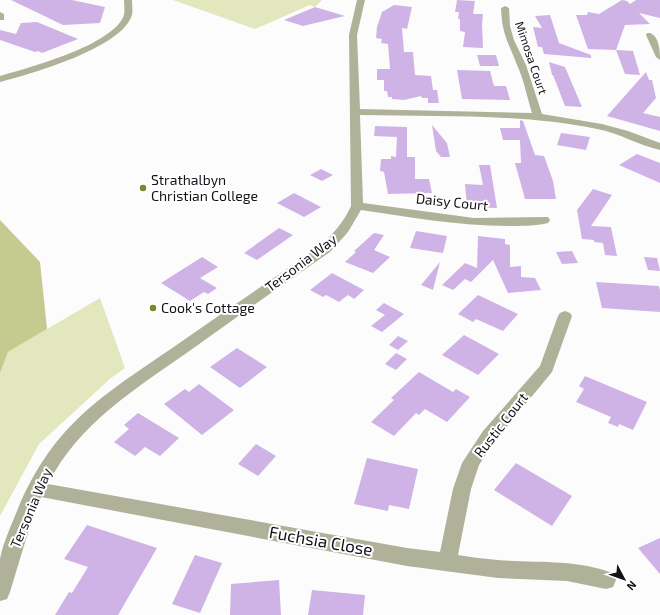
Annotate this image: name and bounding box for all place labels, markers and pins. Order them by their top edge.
place label: Strathalbyn Christian College [151,171,258,204]
marker: Strathalbyn Christian College [138,183,148,193]
place label: Cook's Cottage [161,299,255,316]
marker: Cook's Cottage [148,303,158,313]

